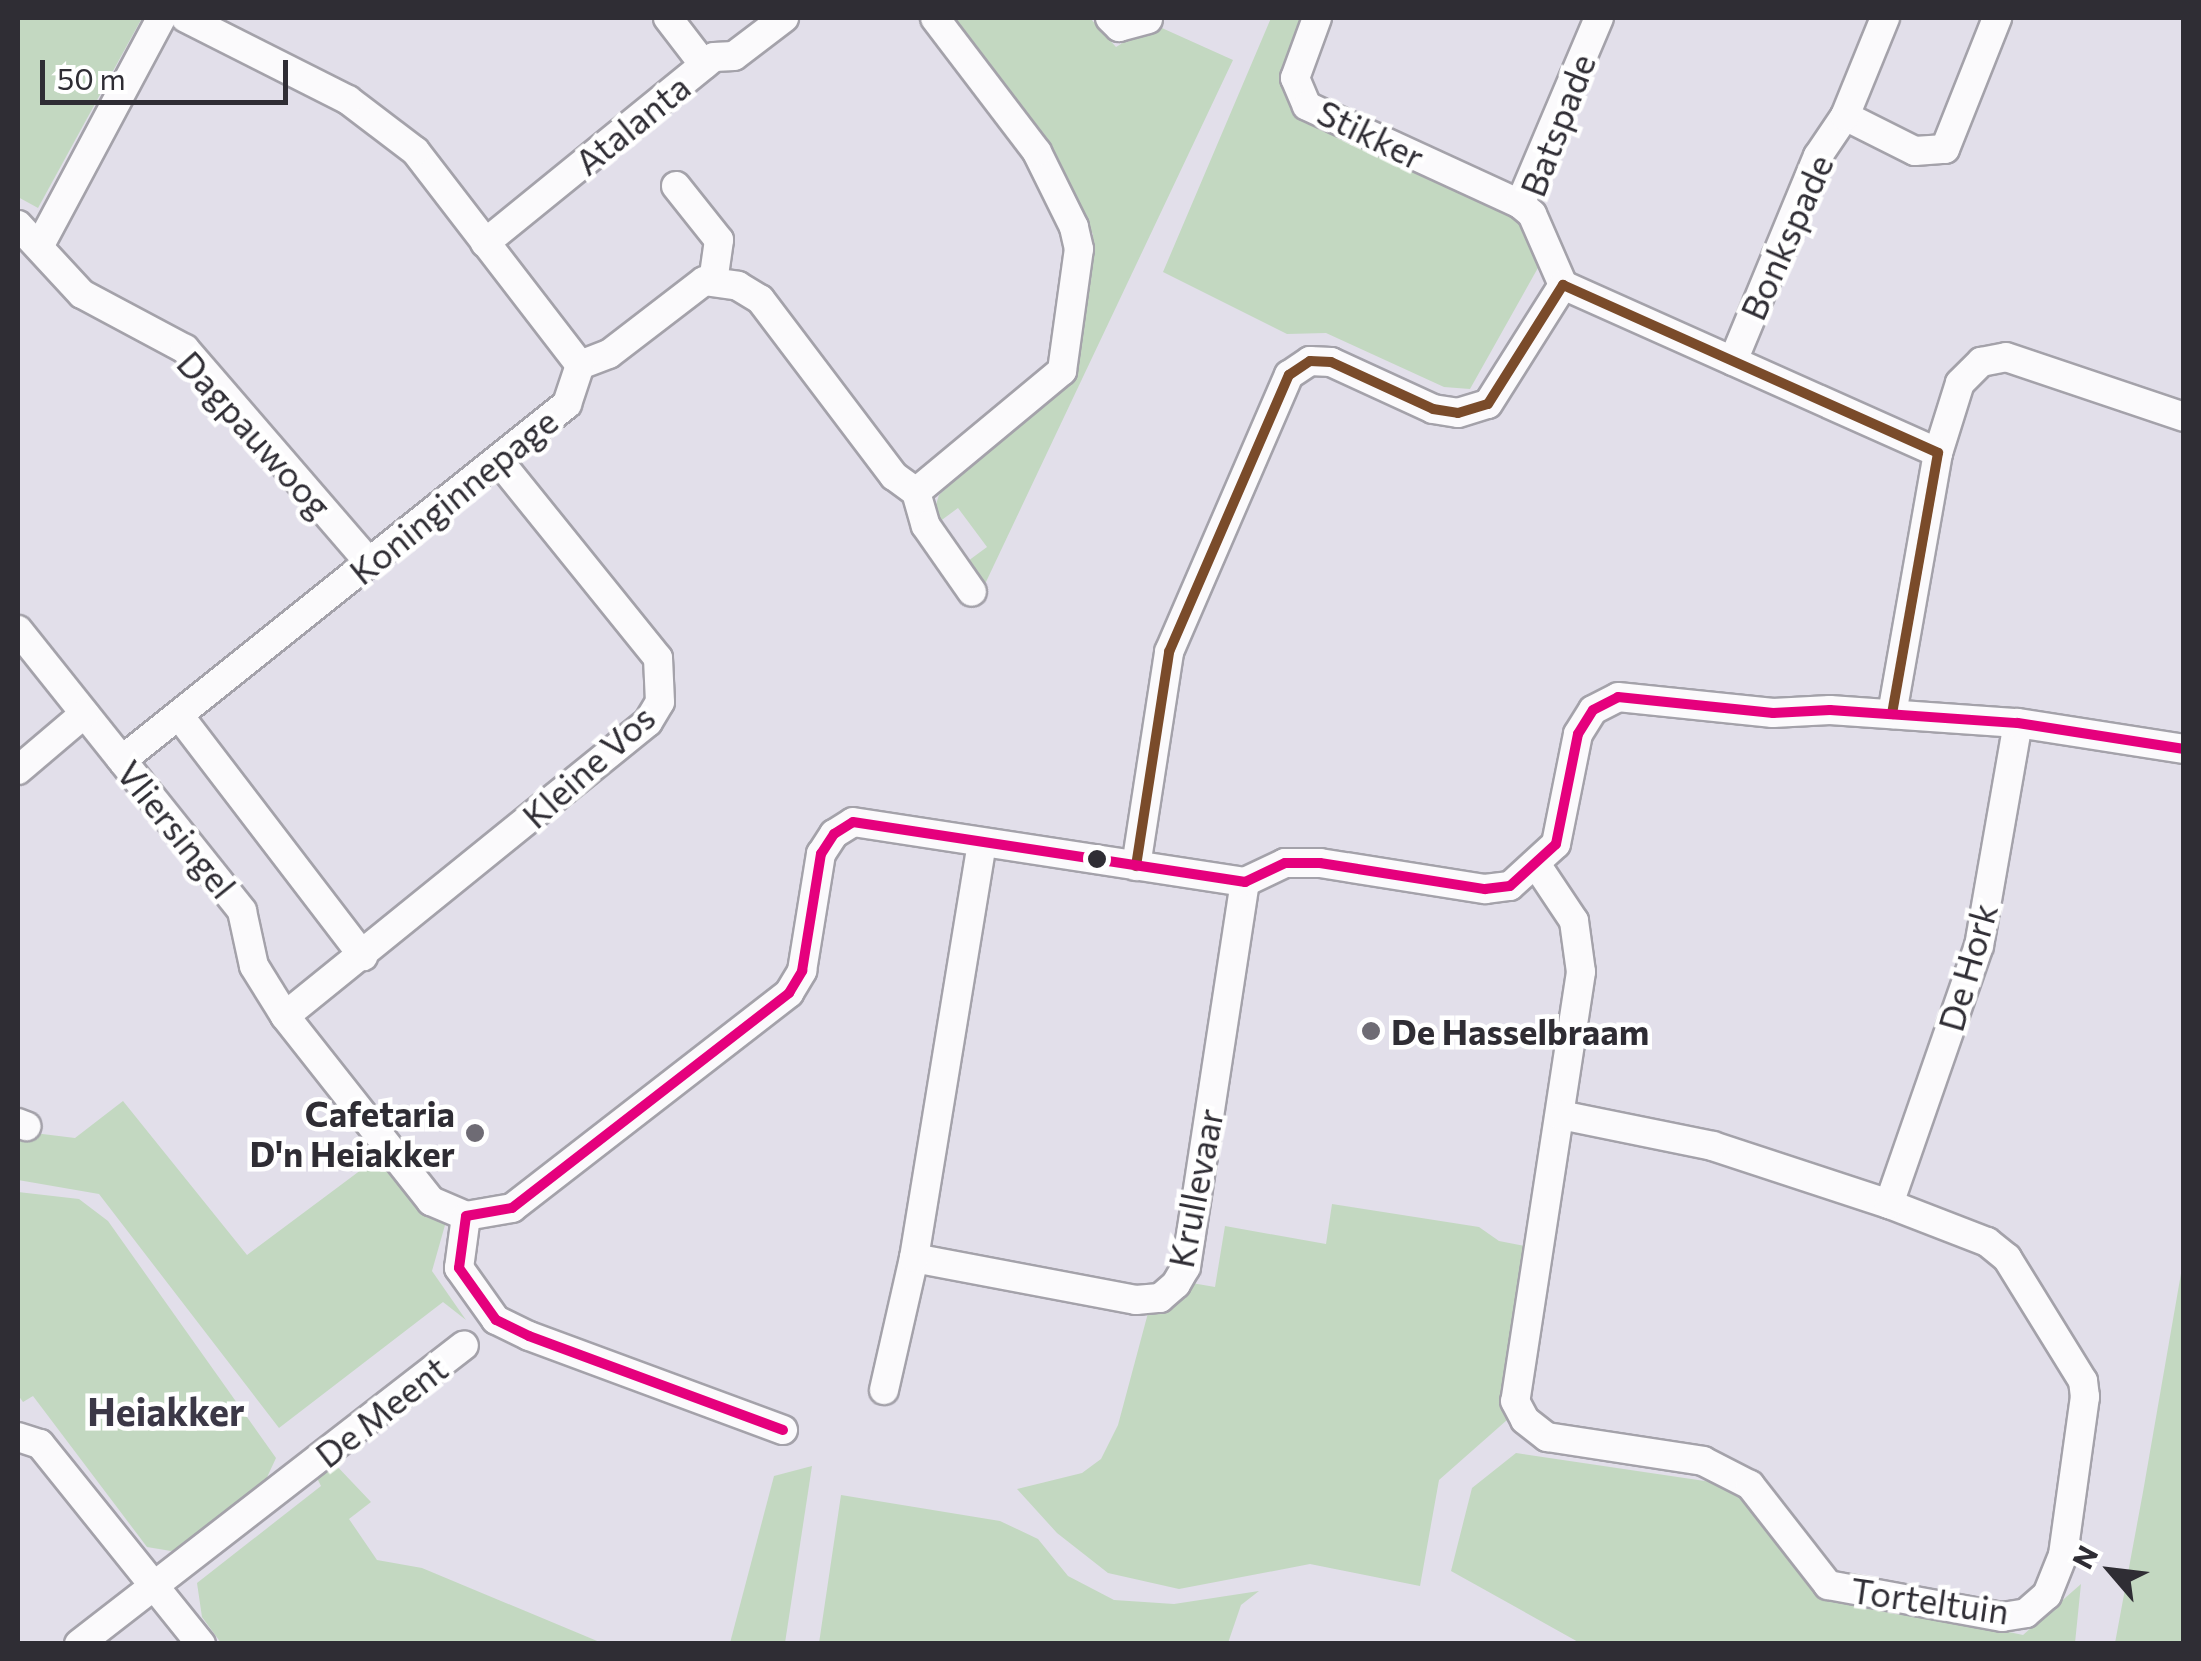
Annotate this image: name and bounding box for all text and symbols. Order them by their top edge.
scale bar [45,40,292,102]
street label: Batspade [1511,48,1603,202]
text: 50 m [57,59,126,96]
street label: Atalanta [566,65,698,183]
street label: Stikker [1311,90,1431,178]
street label: Bonkspade [1731,148,1841,326]
street label: Dagpauwoog [169,342,341,526]
street label: Koninginnepage [341,399,565,593]
street label: Kleine Vos [513,696,663,836]
street label: Vliersingel [109,752,245,906]
unlabelled marker [1087,849,1107,869]
street label: De Hork [1929,898,2005,1036]
place label: De Hasselbraam [1391,1010,1649,1052]
marker: De Hasselbraam [1360,1020,1382,1042]
place label: Cafetaria D'n Heiakker [249,1092,455,1174]
street label: Krullevaar [1159,1105,1231,1271]
marker: Cafetaria D'n Heiakker [464,1122,486,1144]
street label: De Meent [307,1347,455,1475]
district label: Heiakker [87,1388,245,1434]
north arrow [2061,1521,2161,1621]
text: N [2065,1540,2104,1574]
street label: Torteltuin [1848,1568,2012,1632]

